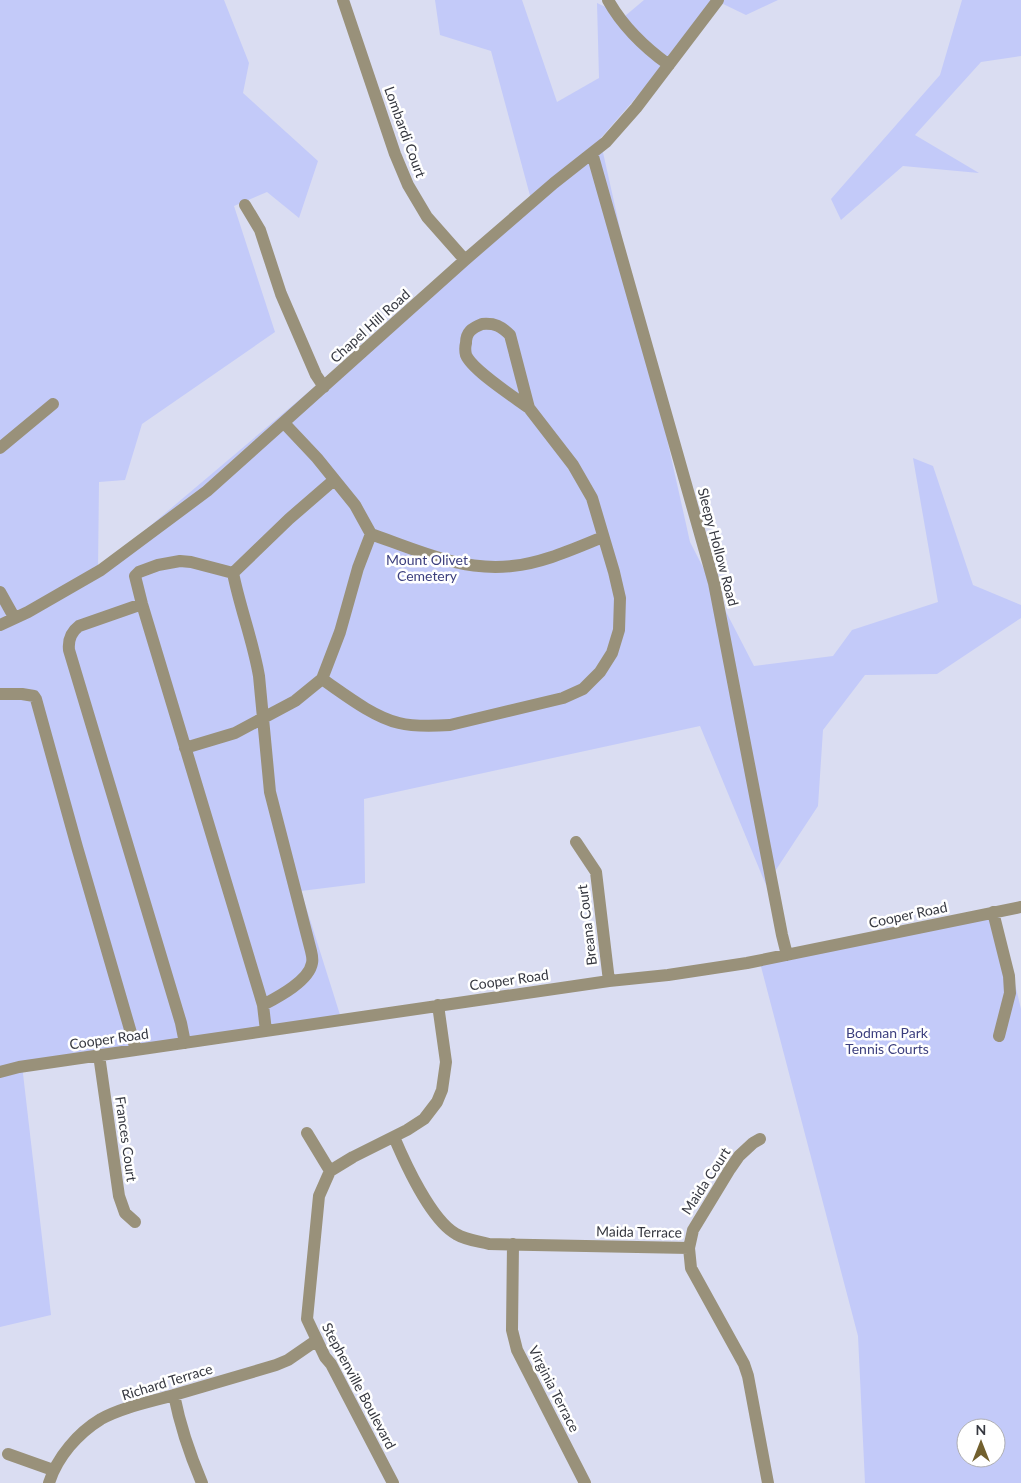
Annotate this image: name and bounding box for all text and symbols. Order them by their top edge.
street label: Lombardi Court [381,84,430,180]
street label: Chapel Hill Road [326,285,413,366]
street label: Sleepy Hollow Road [694,486,742,608]
park label: Mount Olivet Cemetery [386,551,468,584]
street label: Breana Court [573,884,600,967]
street label: Cooper Road [867,898,949,931]
street label: Cooper Road [468,966,550,993]
park label: Bodman Park Tennis Courts [845,1024,929,1057]
street label: Cooper Road [68,1025,150,1052]
street label: Frances Court [112,1095,141,1183]
street label: Maida Court [678,1144,734,1217]
street label: Maida Terrace [596,1222,682,1241]
street label: Stephenville Boulevard [319,1320,400,1452]
street label: Virginia Terrace [525,1343,584,1435]
street label: Richard Terrace [119,1360,214,1403]
north arrow [956,1418,1006,1468]
text: N [976,1421,986,1438]

